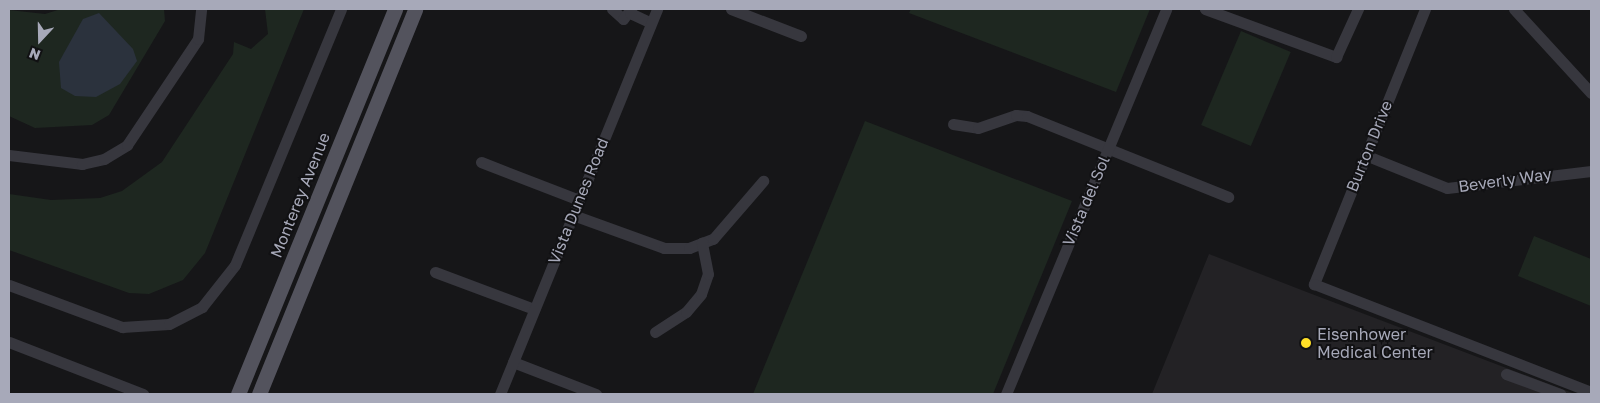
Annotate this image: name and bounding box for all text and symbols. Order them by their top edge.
north arrow [15,15,65,65]
text: N [26,45,42,64]
street label: Burton Drive [1342,98,1396,194]
street label: Monterey Avenue [266,130,334,260]
street label: Vista Dunes Road [544,135,612,267]
street label: Vista del Sol [1058,153,1114,249]
street label: Beverly Way [1457,164,1553,196]
place label: Eisenhower Medical Center [1317,324,1433,362]
marker: Eisenhower Medical Center [1299,336,1313,350]

